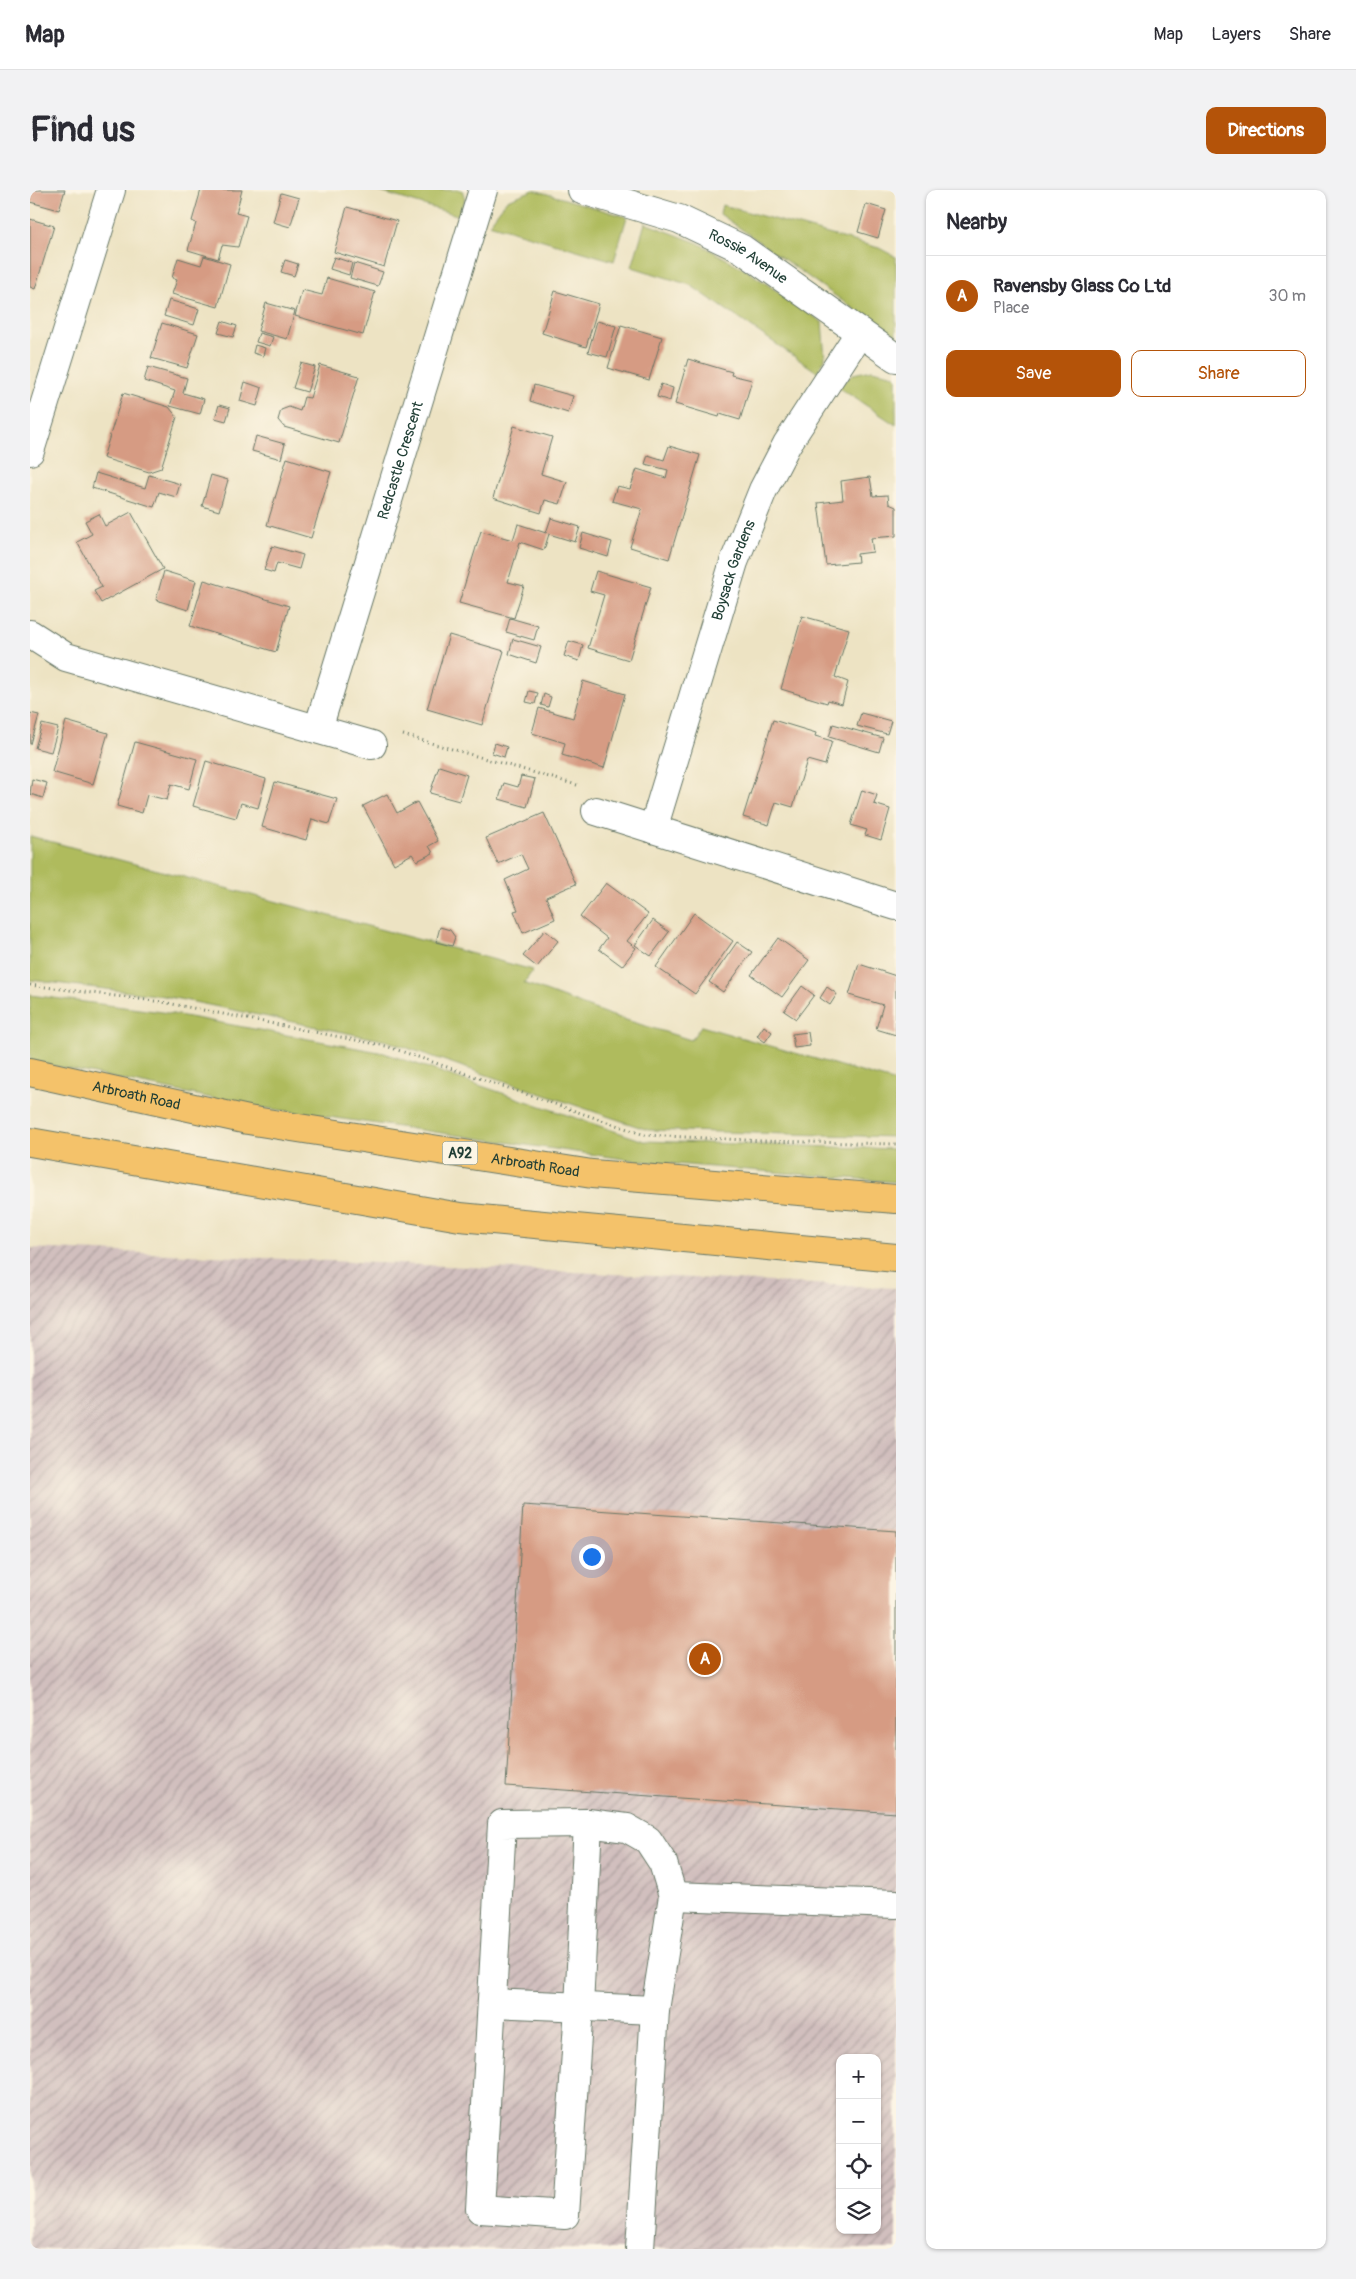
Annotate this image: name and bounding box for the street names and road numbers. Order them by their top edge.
street label: Rossie Avenue [706,225,792,288]
street label: Redcastle Crescent [373,398,428,522]
street label: Boysack Gardens [707,517,760,623]
street label: Arbroath Road [91,1077,182,1114]
road number: A92 [442,1141,478,1164]
street label: Arbroath Road [490,1149,581,1181]

